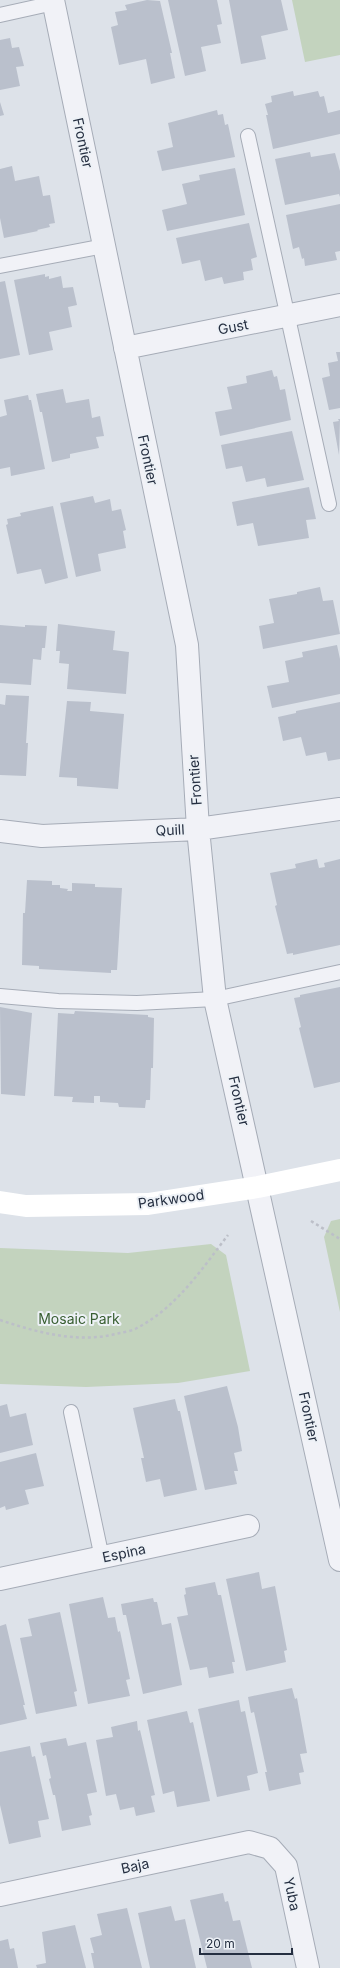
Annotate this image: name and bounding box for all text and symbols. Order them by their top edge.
street label: Frontier [70,116,97,170]
street label: Gust [216,315,250,338]
street label: Frontier [135,433,162,487]
street label: Frontier [184,754,205,806]
street label: Quill [155,820,185,839]
street label: Frontier [225,1074,254,1128]
street label: Parkwood [137,1185,205,1212]
park label: Mosaic Park [38,1310,120,1327]
street label: Frontier [296,1390,323,1444]
street label: Espina [101,1540,147,1565]
street label: Baja [119,1854,150,1877]
street label: Yuba [281,1876,304,1912]
scale bar [200,1930,292,1956]
text: 20 m [206,1936,235,1951]

